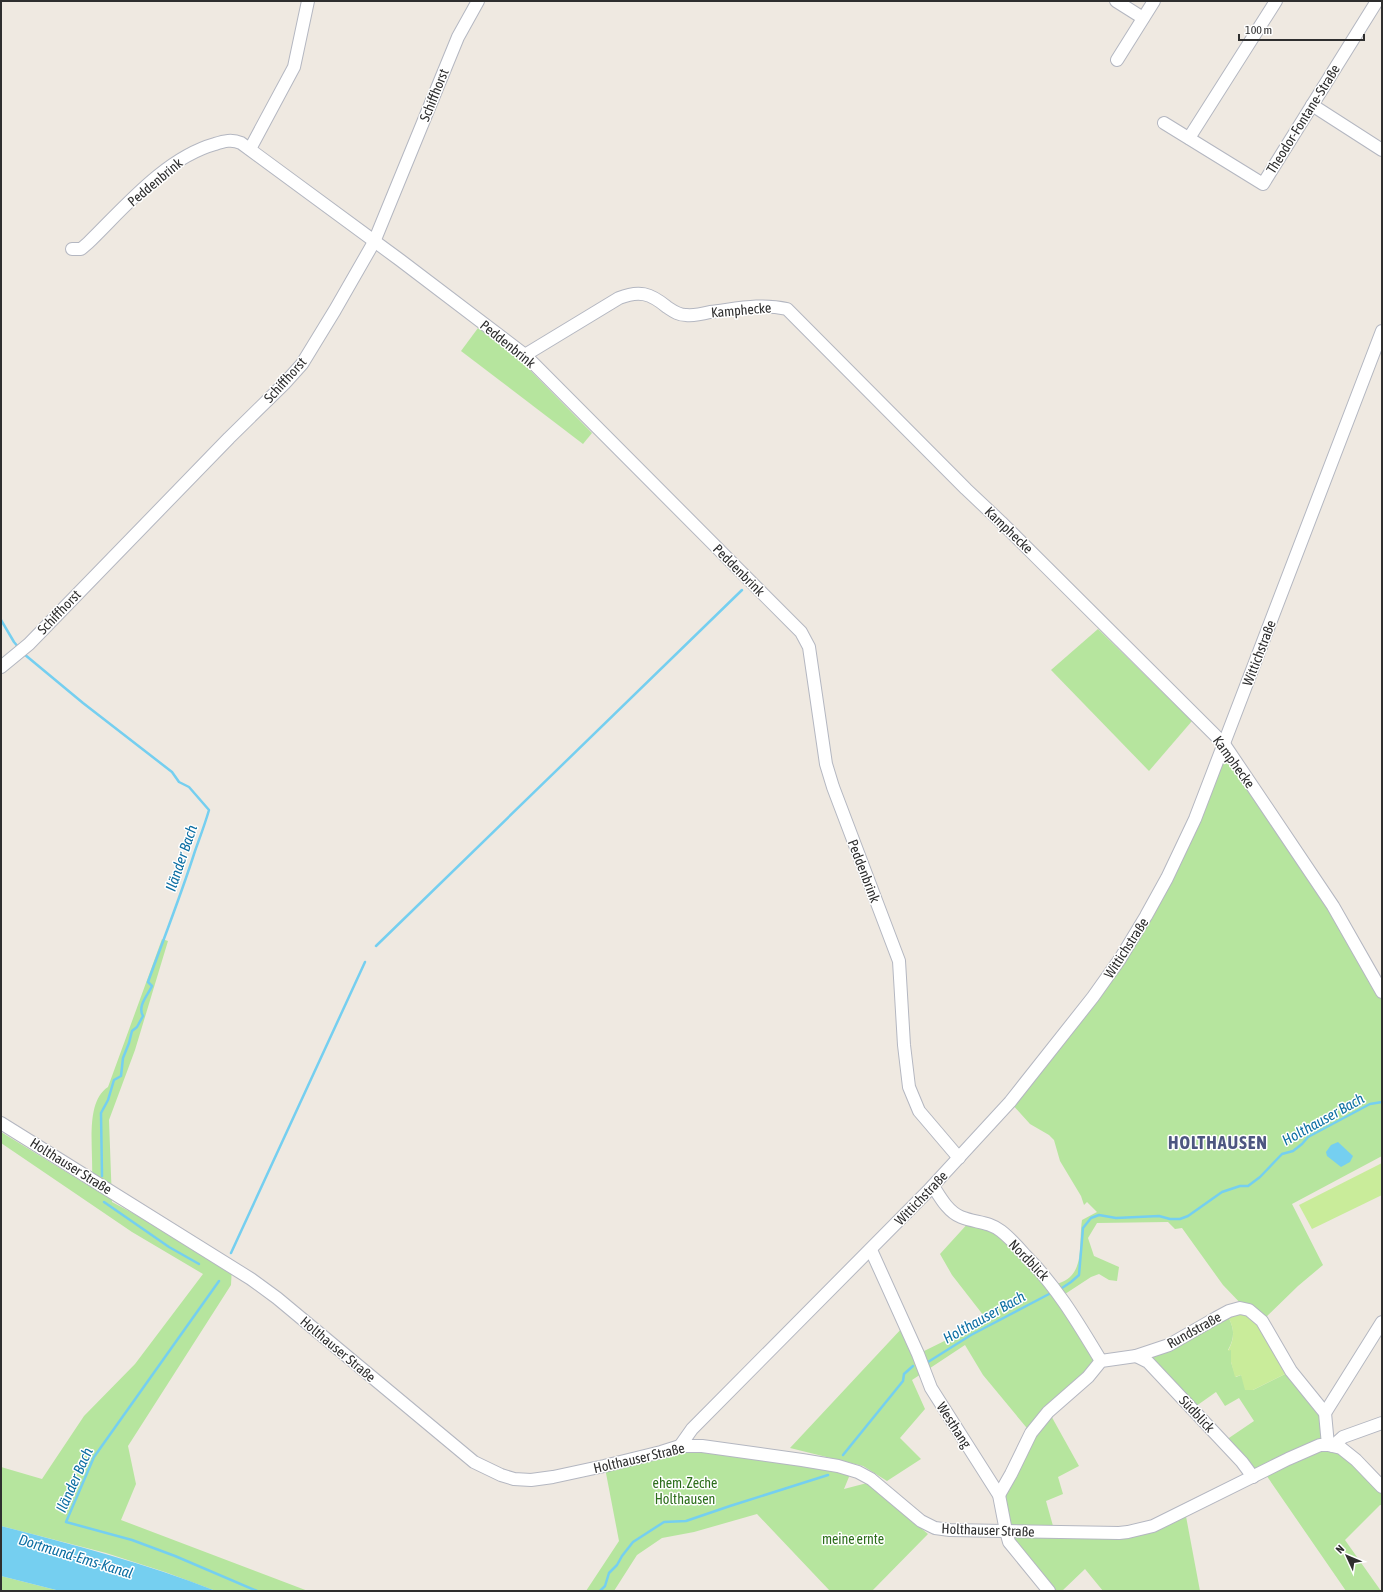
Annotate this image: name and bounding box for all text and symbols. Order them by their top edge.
scale bar [1239,16,1364,42]
text: 100 m [1245,23,1272,37]
street label: Theodor-Fontane-Straße [1263,62,1343,176]
street label: Schiffhorst [416,66,452,124]
street label: Peddenbrink [124,155,186,209]
street label: Kamphecke [710,299,772,321]
street label: Peddenbrink [477,317,539,371]
street label: Schiffhorst [261,354,309,406]
street label: Kamphecke [982,503,1036,557]
street label: Peddenbrink [710,541,768,599]
street label: Schiffhorst [34,587,84,637]
street label: Wittichstraße [1239,618,1279,688]
street label: Kamphecke [1210,733,1258,791]
water label: Iländer Bach [162,823,200,893]
street label: Peddenbrink [845,837,883,905]
street label: Wittichstraße [1101,915,1151,981]
water label: Holthauser Bach [1279,1089,1367,1149]
district label: HOLTHAUSEN [1168,1132,1268,1153]
street label: Holthauser Straße [27,1135,115,1197]
street label: Wittichstraße [891,1168,951,1228]
street label: Nordblick [1006,1236,1052,1284]
water label: Holthauser Bach [940,1287,1028,1347]
street label: Rundstraße [1164,1309,1224,1351]
street label: Holthauser Straße [297,1313,379,1385]
street label: Südblick [1176,1392,1218,1436]
street label: Westhang [933,1399,975,1451]
street label: Holthauser Straße [592,1440,686,1476]
water label: Iländer Bach [52,1445,96,1515]
park label: ehem. Zeche Holthausen [653,1475,717,1507]
street label: Holthauser Straße [941,1520,1035,1540]
water label: Dortmund-Ems-Kanal [17,1531,135,1581]
park label: meine ernte [822,1531,884,1547]
north arrow [1327,1536,1367,1576]
text: N [1333,1543,1346,1556]

